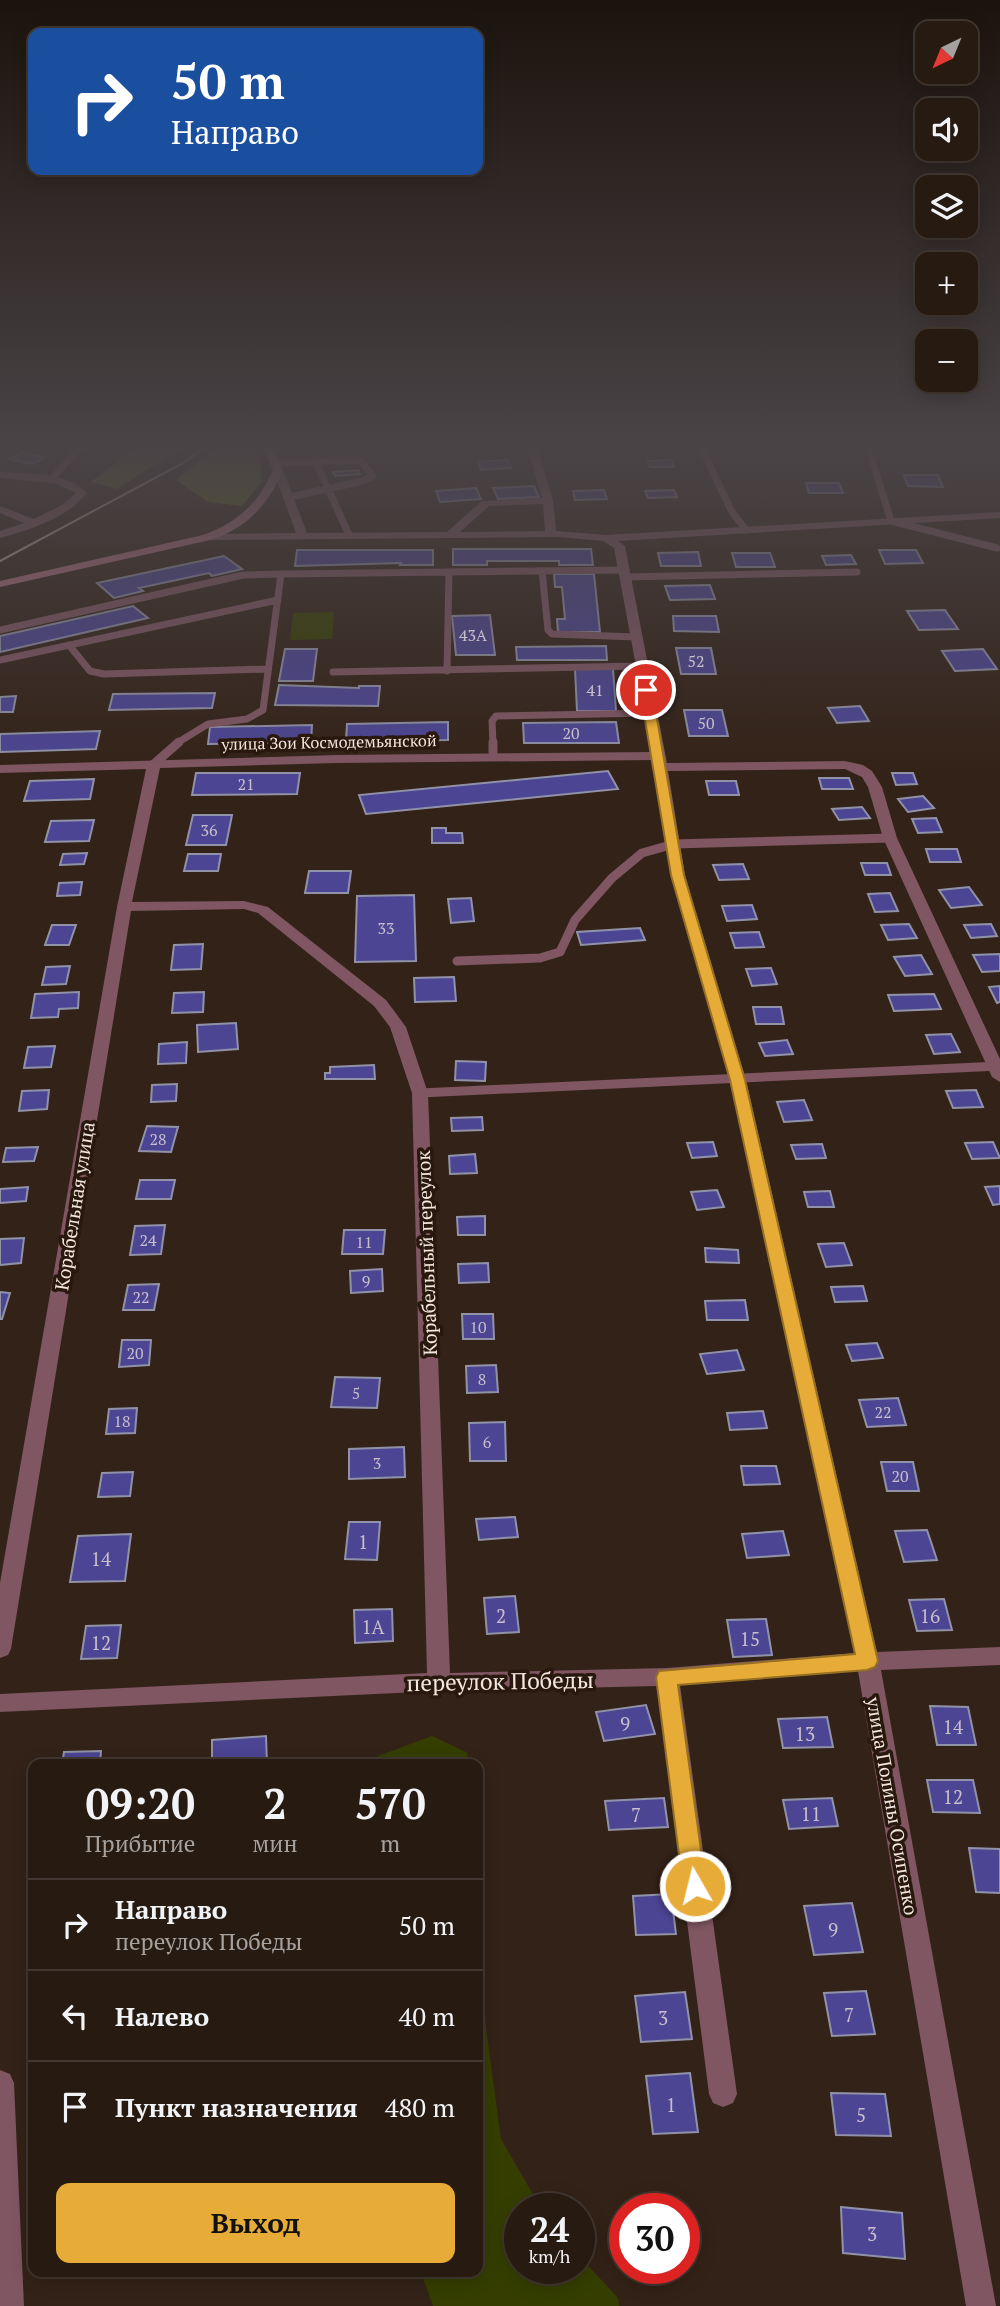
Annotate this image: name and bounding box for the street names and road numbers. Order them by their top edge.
street label: улица Зои Космодемьянской [220,729,437,755]
street label: Корабельная улица [48,1120,100,1292]
street label: Корабельный переулок [410,1149,442,1356]
street label: переулок Победы [406,1664,594,1698]
street label: улица Полины Осипенко [861,1694,924,1917]

